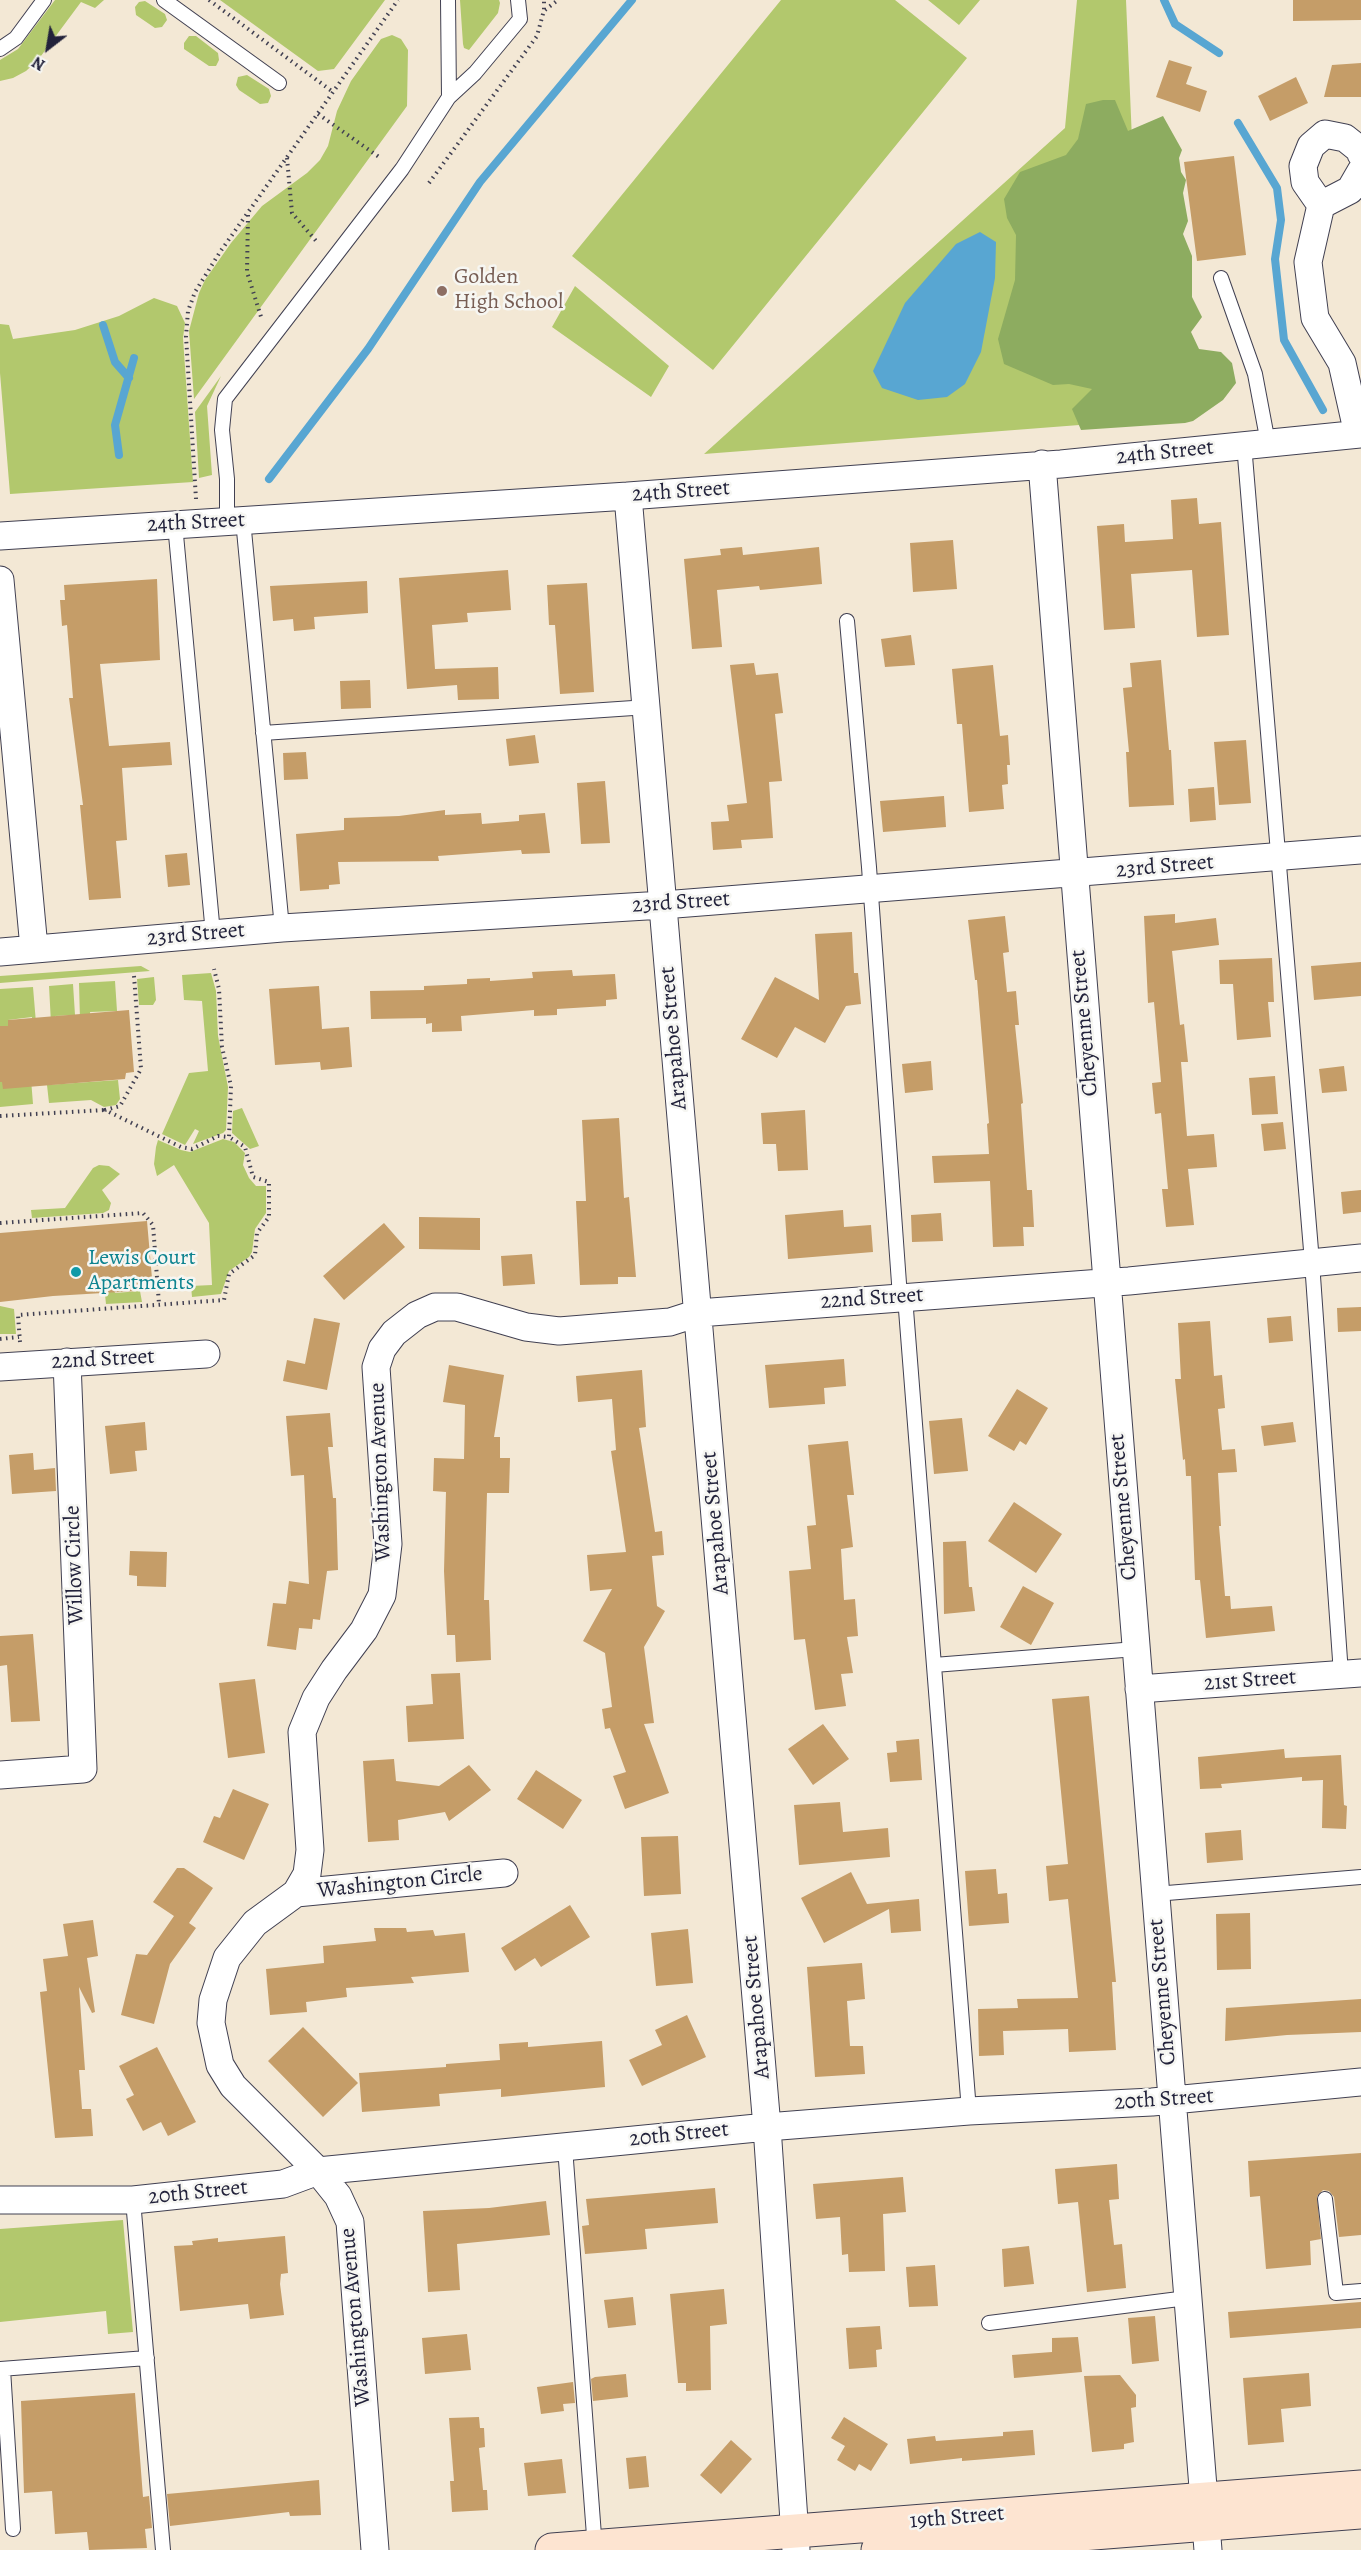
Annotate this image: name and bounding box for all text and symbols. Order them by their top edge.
north arrow [18,18,78,78]
text: N [28,51,49,76]
place label: Golden High School [454,265,563,316]
marker: Golden High School [435,284,449,298]
street label: 24th Street [1115,435,1215,471]
street label: 24th Street [631,475,731,509]
street label: 24th Street [146,507,246,539]
street label: 23rd Street [1115,850,1215,884]
street label: 23rd Street [631,886,731,920]
street label: 23rd Street [146,918,246,952]
street label: Cheyenne Street [1065,949,1105,1097]
street label: Arapahoe Street [655,965,693,1111]
place label: Lewis Court Apartments [88,1246,196,1298]
marker: Lewis Court Apartments [69,1265,83,1279]
street label: 22nd Street [820,1282,924,1316]
street label: 22nd Street [51,1344,155,1376]
street label: Washington Avenue [365,1382,397,1562]
street label: Cheyenne Street [1104,1433,1144,1581]
street label: Arapahoe Street [697,1450,735,1596]
street label: Willow Circle [60,1505,90,1625]
street label: 21st Street [1203,1665,1297,1697]
street label: Washington Circle [316,1861,484,1905]
street label: Cheyenne Street [1143,1918,1183,2066]
street label: Arapahoe Street [738,1934,776,2080]
street label: 20th Street [1113,2083,1215,2117]
street label: 20th Street [628,2117,730,2153]
street label: 20th Street [147,2175,249,2211]
street label: Washington Avenue [335,2227,377,2407]
street label: 19th Street [909,2501,1005,2535]

